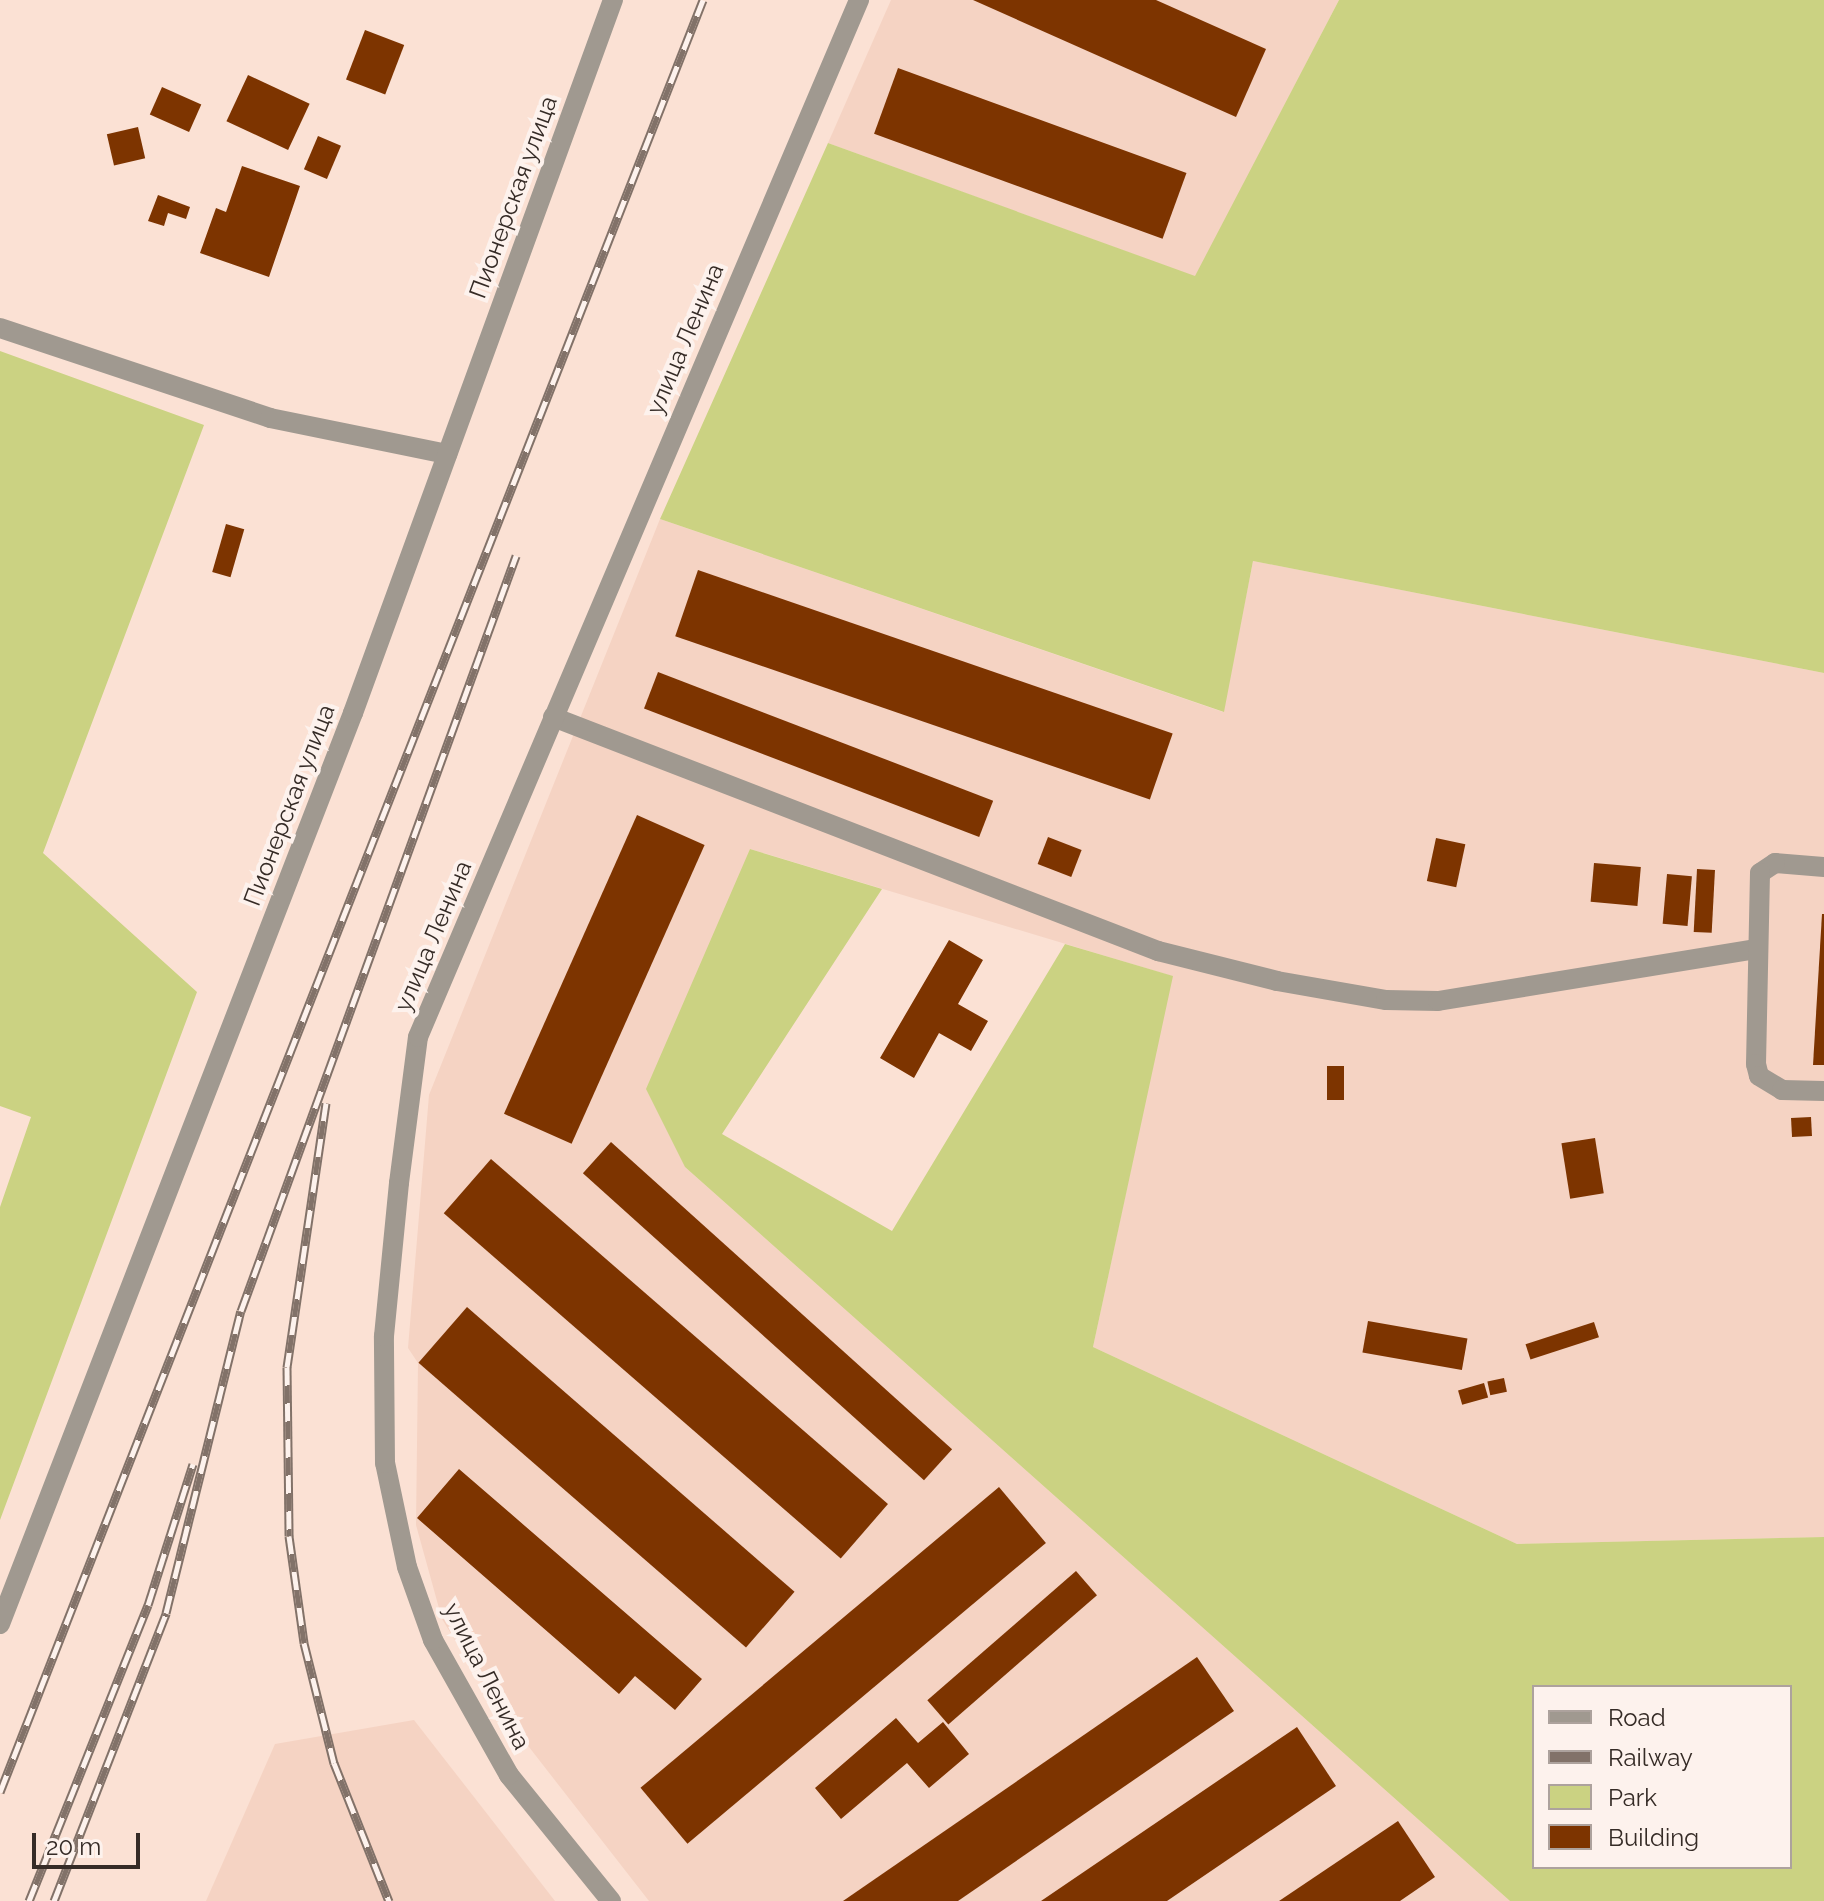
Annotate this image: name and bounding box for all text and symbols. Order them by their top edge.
street label: Пионерская улица [463,92,563,302]
street label: улица Ленина [640,259,730,419]
street label: Пионерская улица [237,700,341,910]
street label: улица Ленина [388,856,478,1016]
street label: улица Ленина [438,1598,536,1754]
legend [1532,1685,1792,1869]
text: Road [1608,1703,1666,1732]
text: Railway [1608,1743,1693,1772]
text: Park [1608,1783,1657,1812]
scale bar [36,1817,144,1867]
text: Building [1608,1823,1699,1852]
text: 20 m [46,1832,101,1861]

